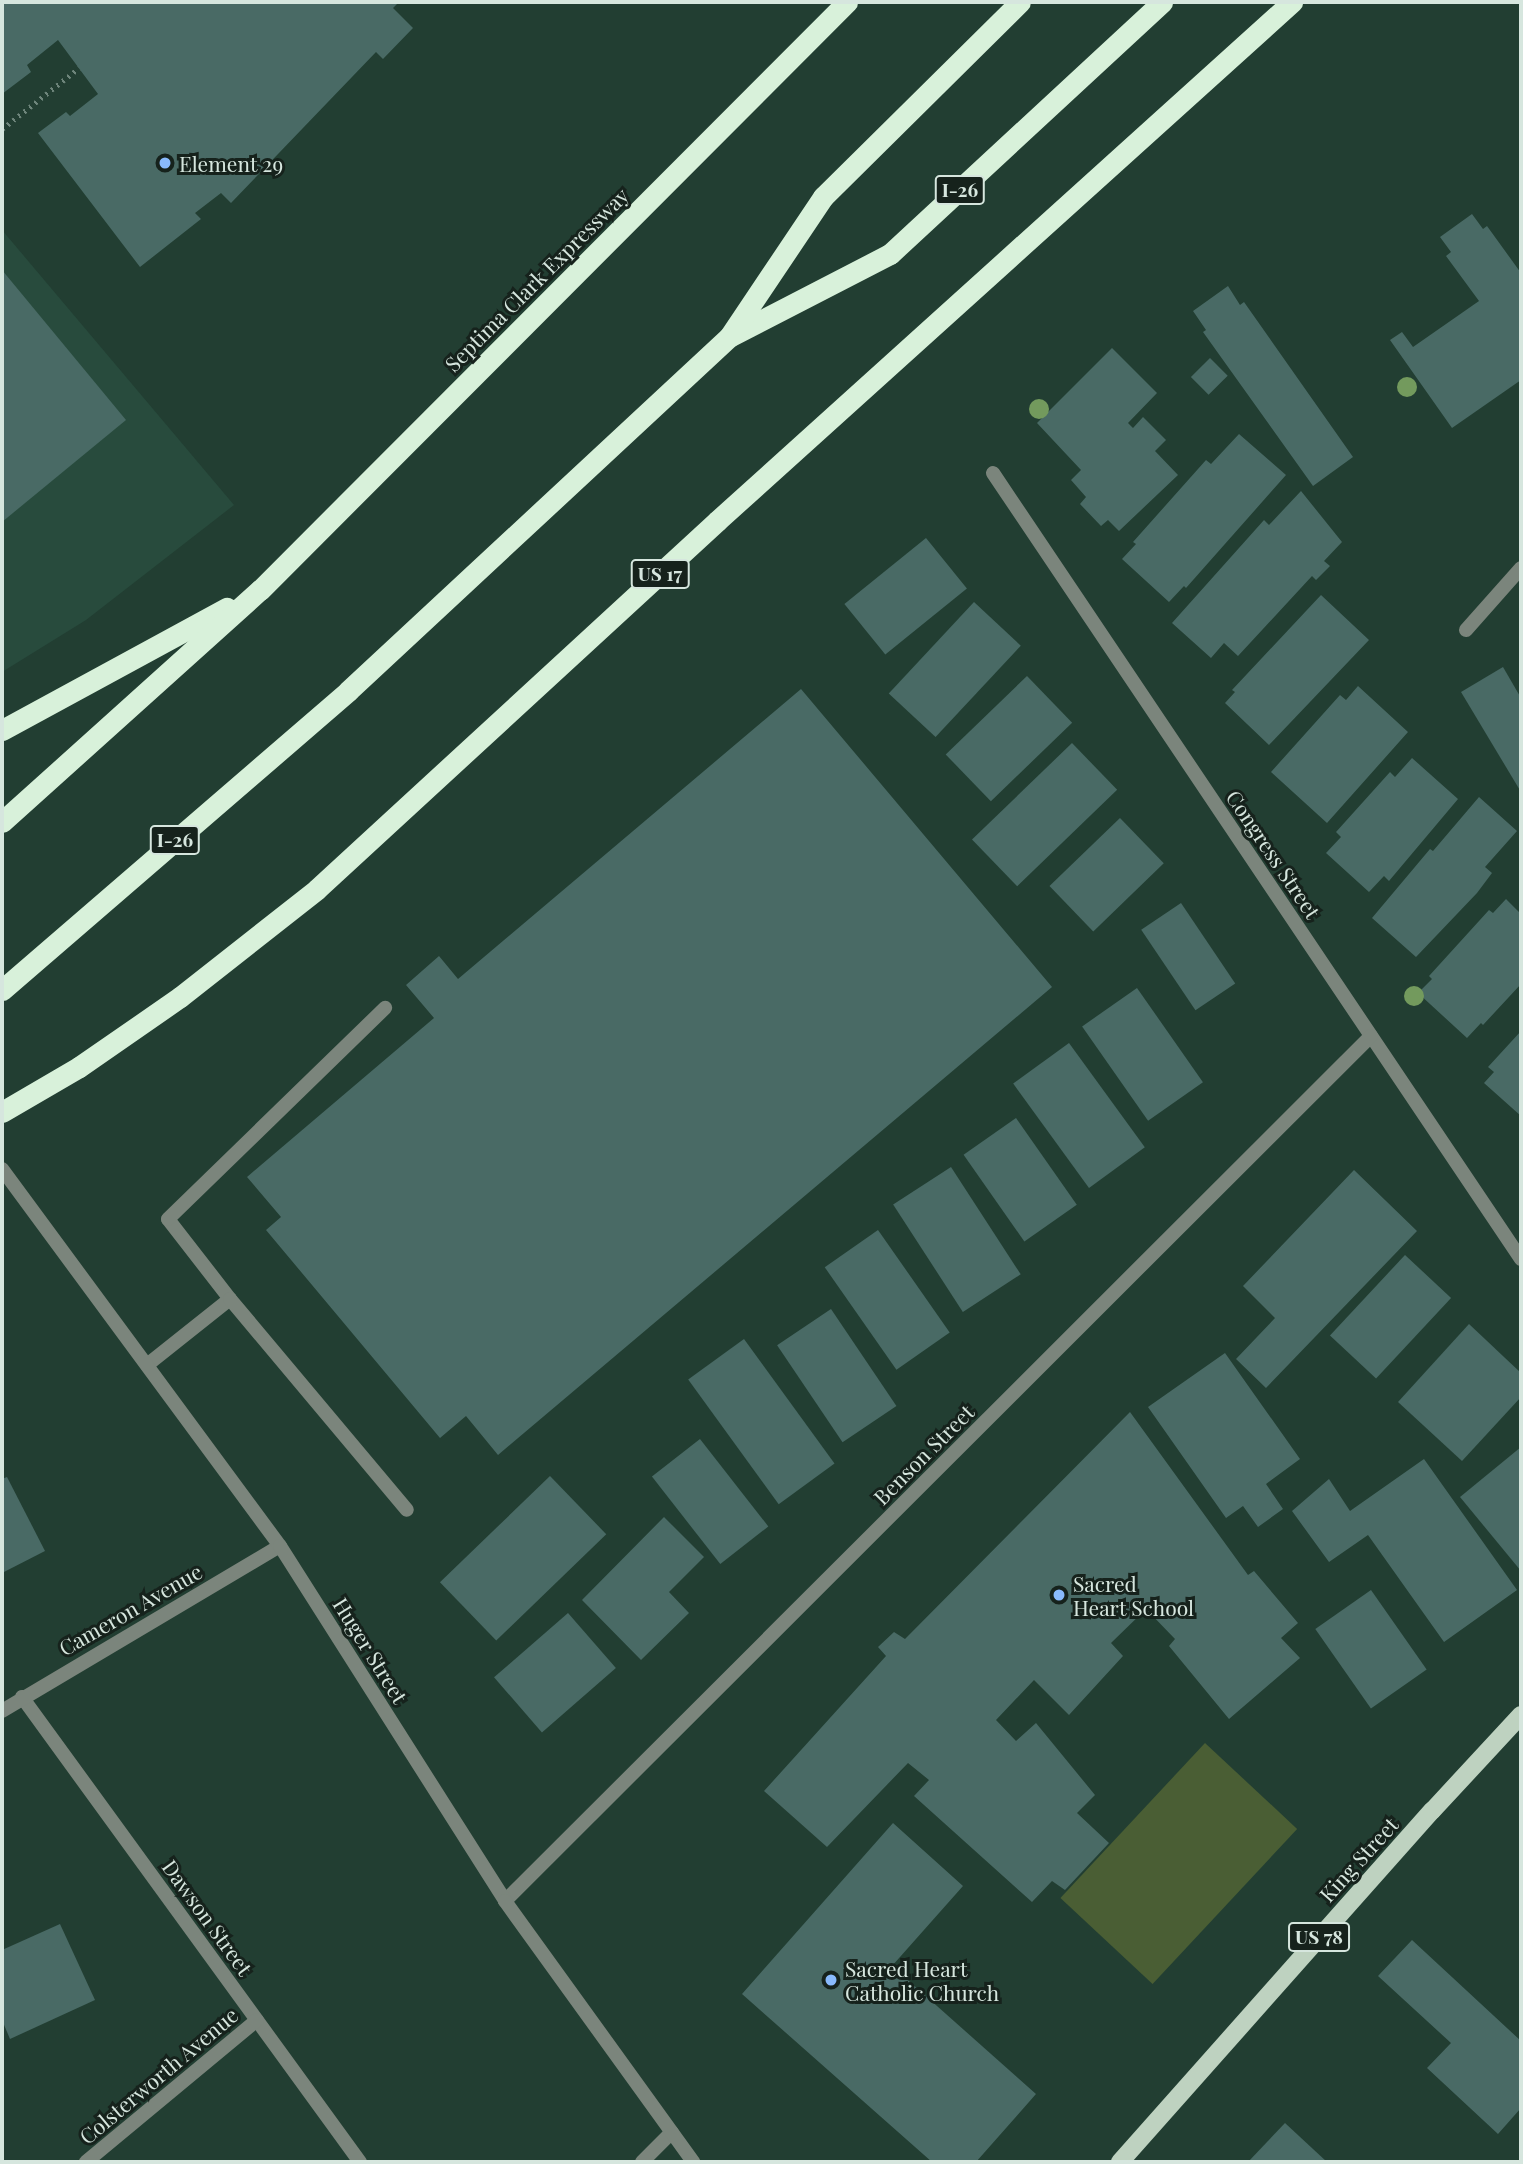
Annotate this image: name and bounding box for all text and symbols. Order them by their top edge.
place label: Element 29 [179,150,283,176]
marker: Element 29 [157,155,173,171]
road number: I-26 [934,174,986,206]
street label: Septima Clark Expressway [439,182,633,376]
road number: US 17 [630,558,690,590]
street label: Congress Street [1222,785,1326,923]
road number: I-26 [149,824,201,856]
street label: Benson Street [868,1399,978,1509]
street label: Cameron Avenue [54,1558,206,1660]
place label: Sacred Heart School [1073,1570,1194,1620]
marker: Sacred Heart School [1051,1587,1067,1603]
street label: Huger Street [328,1592,414,1708]
street label: King Street [1314,1812,1402,1906]
street label: Dawson Street [158,1854,258,1980]
road number: US 78 [1288,1922,1350,1952]
place label: Sacred Heart Catholic Church [845,1955,999,2005]
marker: Sacred Heart Catholic Church [823,1972,839,1988]
street label: Colsterworth Avenue [73,2001,243,2149]

